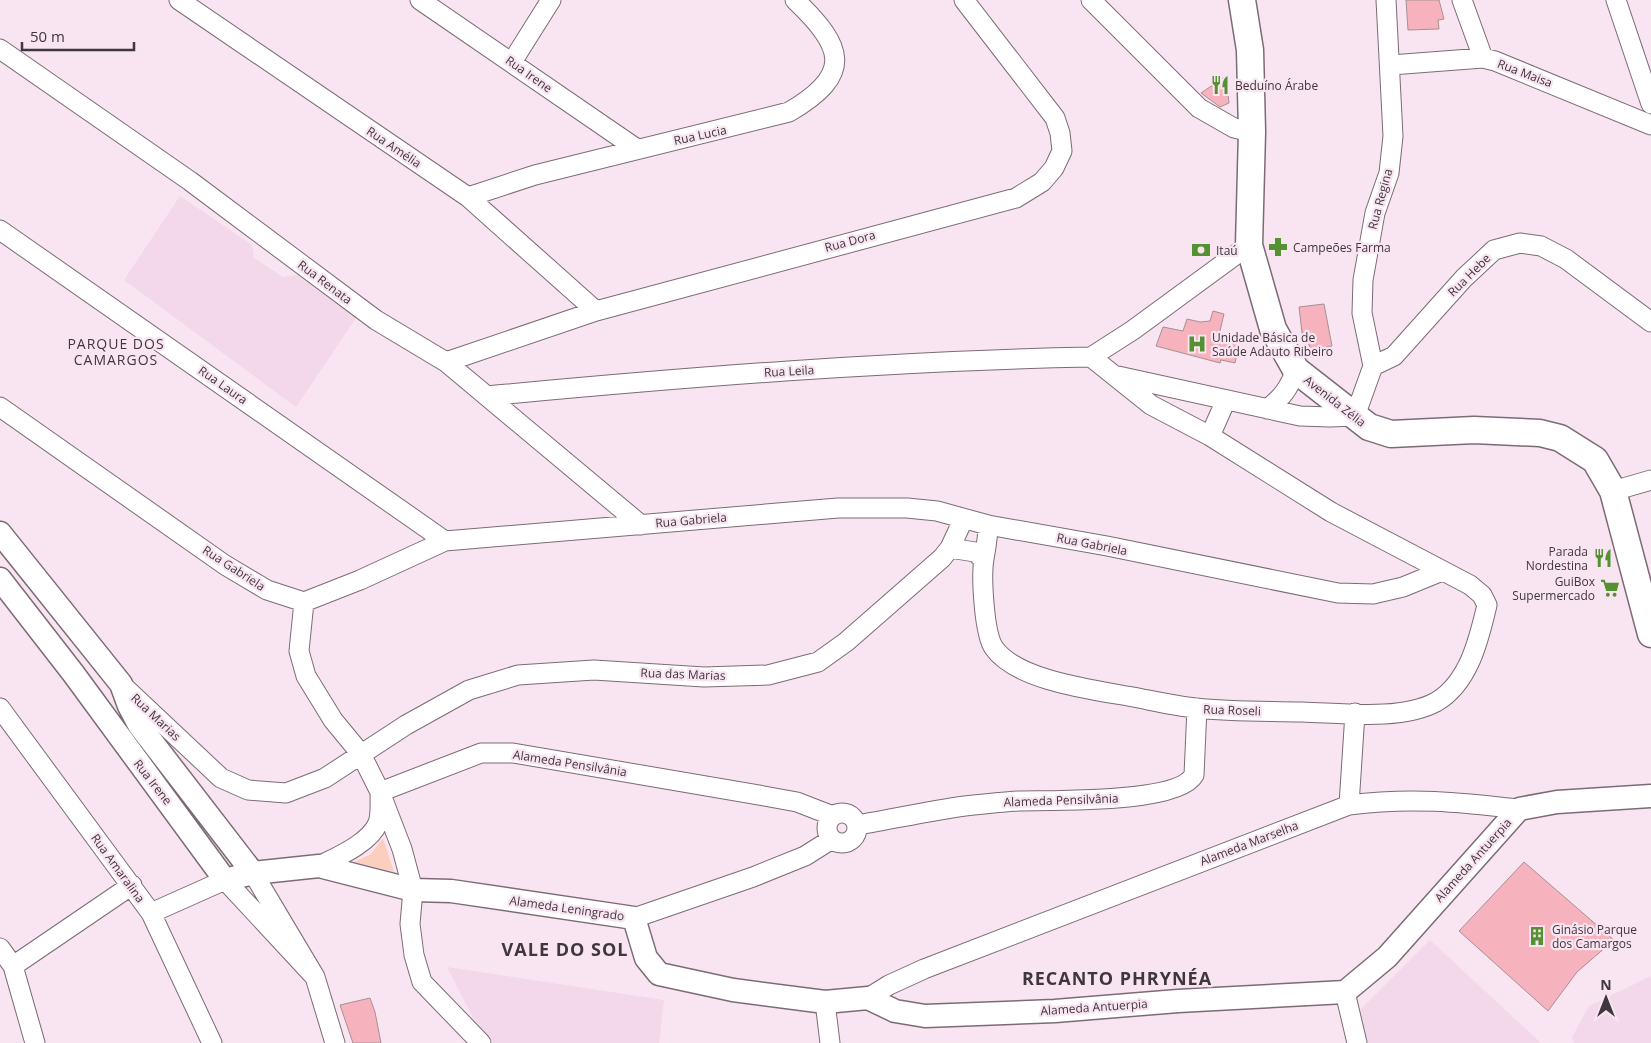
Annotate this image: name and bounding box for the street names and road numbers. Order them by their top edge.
street label: Rua Irene [502,52,556,96]
street label: Rua Maisa [1495,55,1555,91]
street label: Rua Lucia [672,121,728,149]
street label: Rua Amélia [363,122,425,172]
street label: Rua Regina [1364,167,1396,231]
street label: Rua Dora [823,226,877,256]
street label: Rua Hebe [1444,250,1494,300]
street label: Rua Renata [294,256,356,308]
street label: Rua Leila [763,361,815,381]
street label: Rua Laura [195,362,251,408]
street label: Avenida Zélia [1301,371,1369,431]
street label: Rua Gabriela [655,508,727,532]
street label: Rua Gabriela [1055,529,1129,559]
street label: Rua Gabriela [199,541,269,595]
street label: Rua das Marias [640,664,726,684]
street label: Rua Marias [127,690,185,745]
street label: Rua Roseli [1203,700,1261,720]
street label: Alameda Pensilvânia [512,746,628,780]
street label: Rua Irene [130,756,176,809]
street label: Alameda Pensilvânia [1003,789,1119,811]
street label: Alameda Antuerpia [1431,814,1515,906]
street label: Alameda Marselha [1197,816,1301,870]
street label: Rua Amaralina [87,830,149,906]
street label: Alameda Leningrado [509,892,625,924]
street label: Alameda Antuerpia [1040,995,1148,1019]

